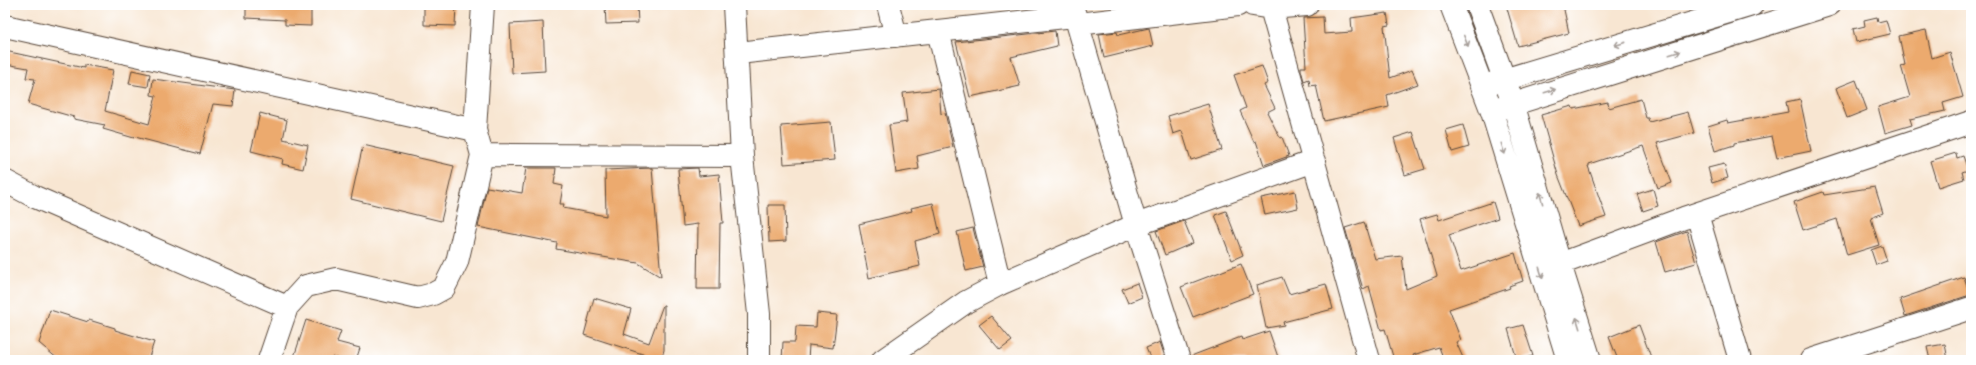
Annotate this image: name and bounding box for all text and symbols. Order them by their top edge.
one-way arrow [1462,35,1470,47]
one-way arrow [1614,41,1627,48]
one-way arrow [1668,49,1681,56]
one-way arrow [1544,87,1556,95]
one-way arrow [1500,143,1508,155]
one-way arrow [1537,192,1544,205]
one-way arrow [1538,267,1545,280]
one-way arrow [1574,316,1581,329]

